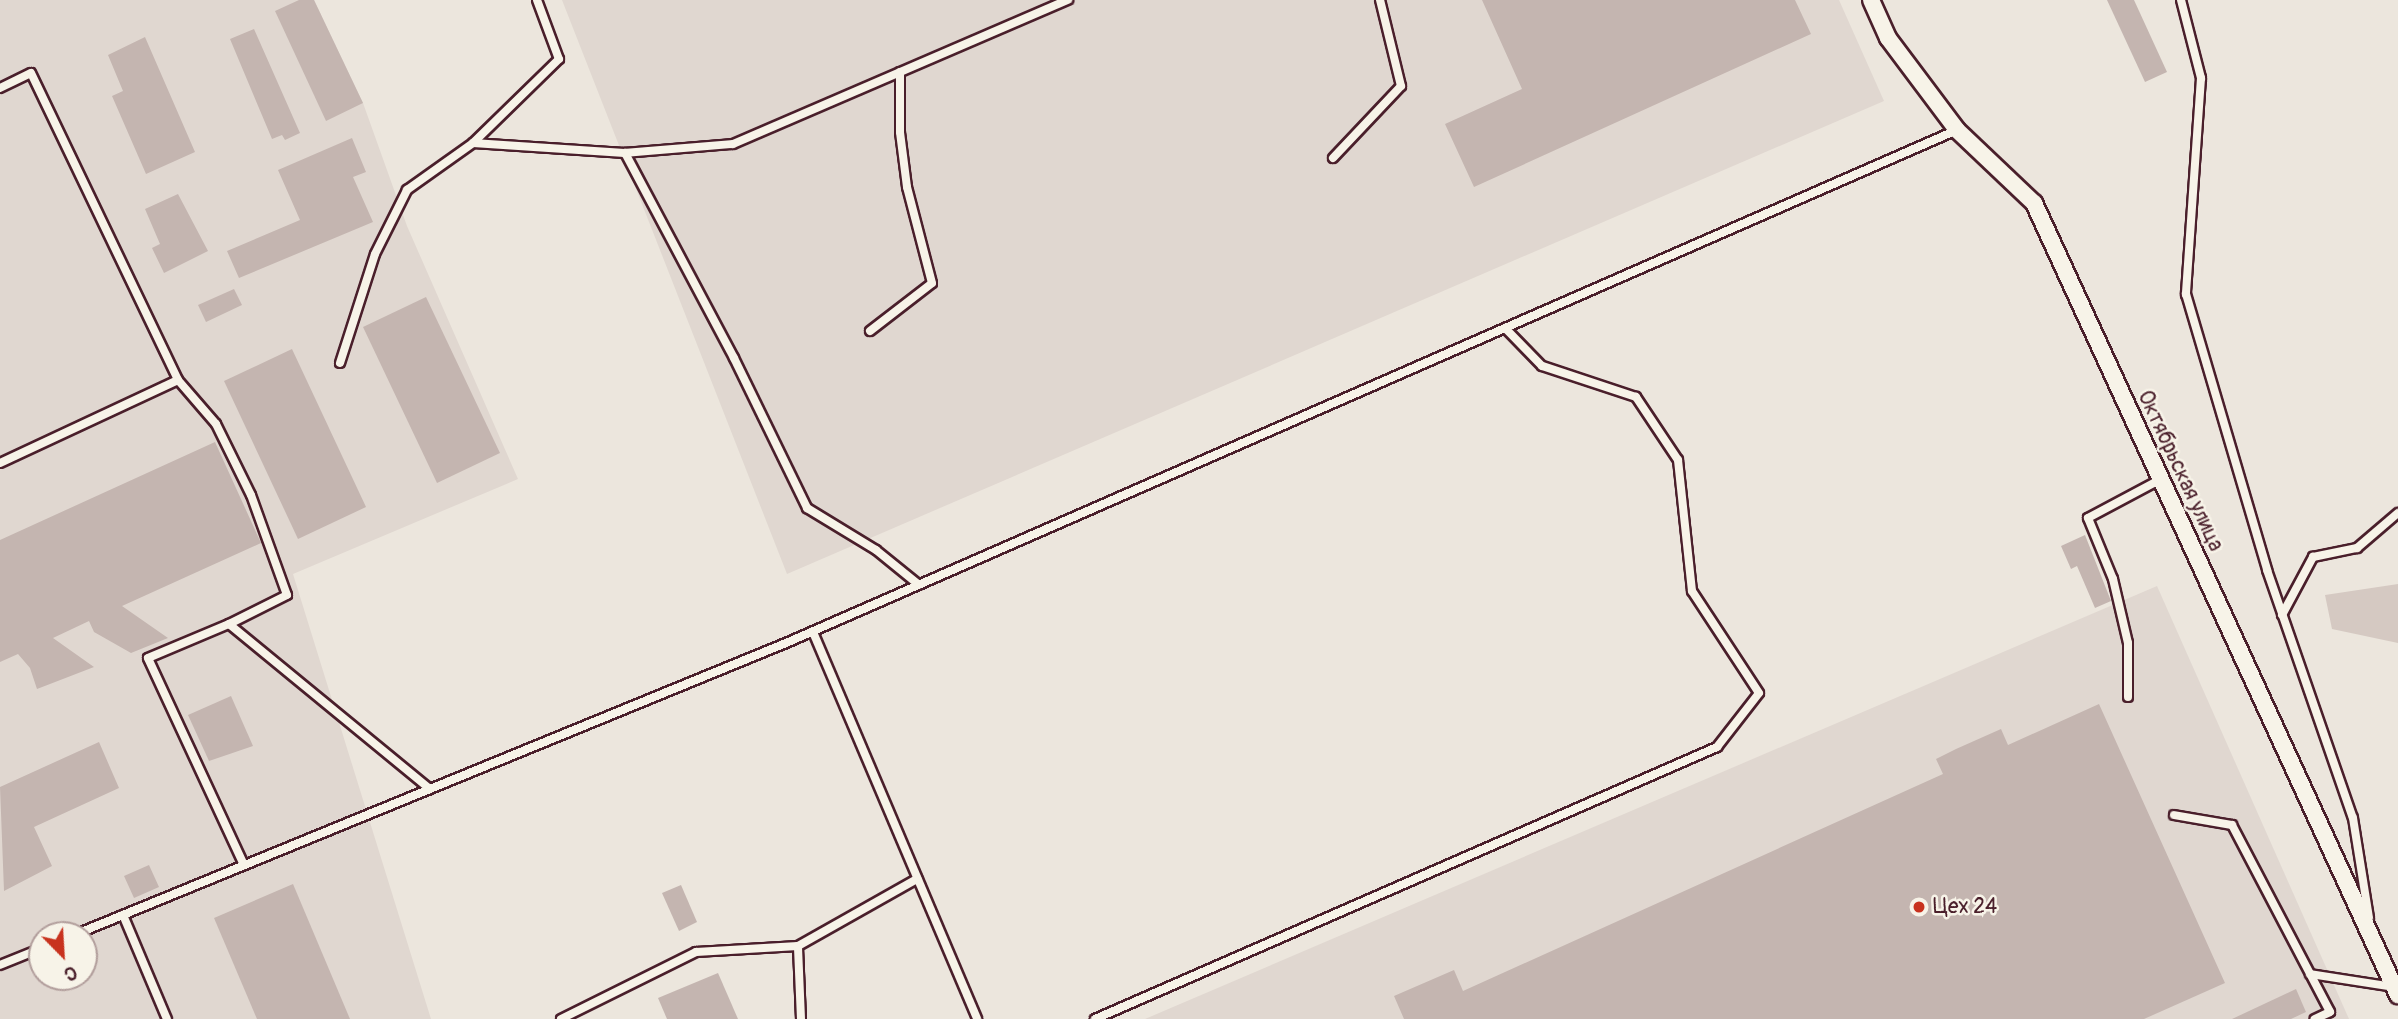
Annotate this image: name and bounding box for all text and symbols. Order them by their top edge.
street label: Октябрьская улица [2132,387,2228,555]
place label: Цех 24 [1933,894,1997,920]
marker: Цех 24 [1911,899,1927,915]
north arrow [28,921,98,991]
text: С [60,960,81,987]

